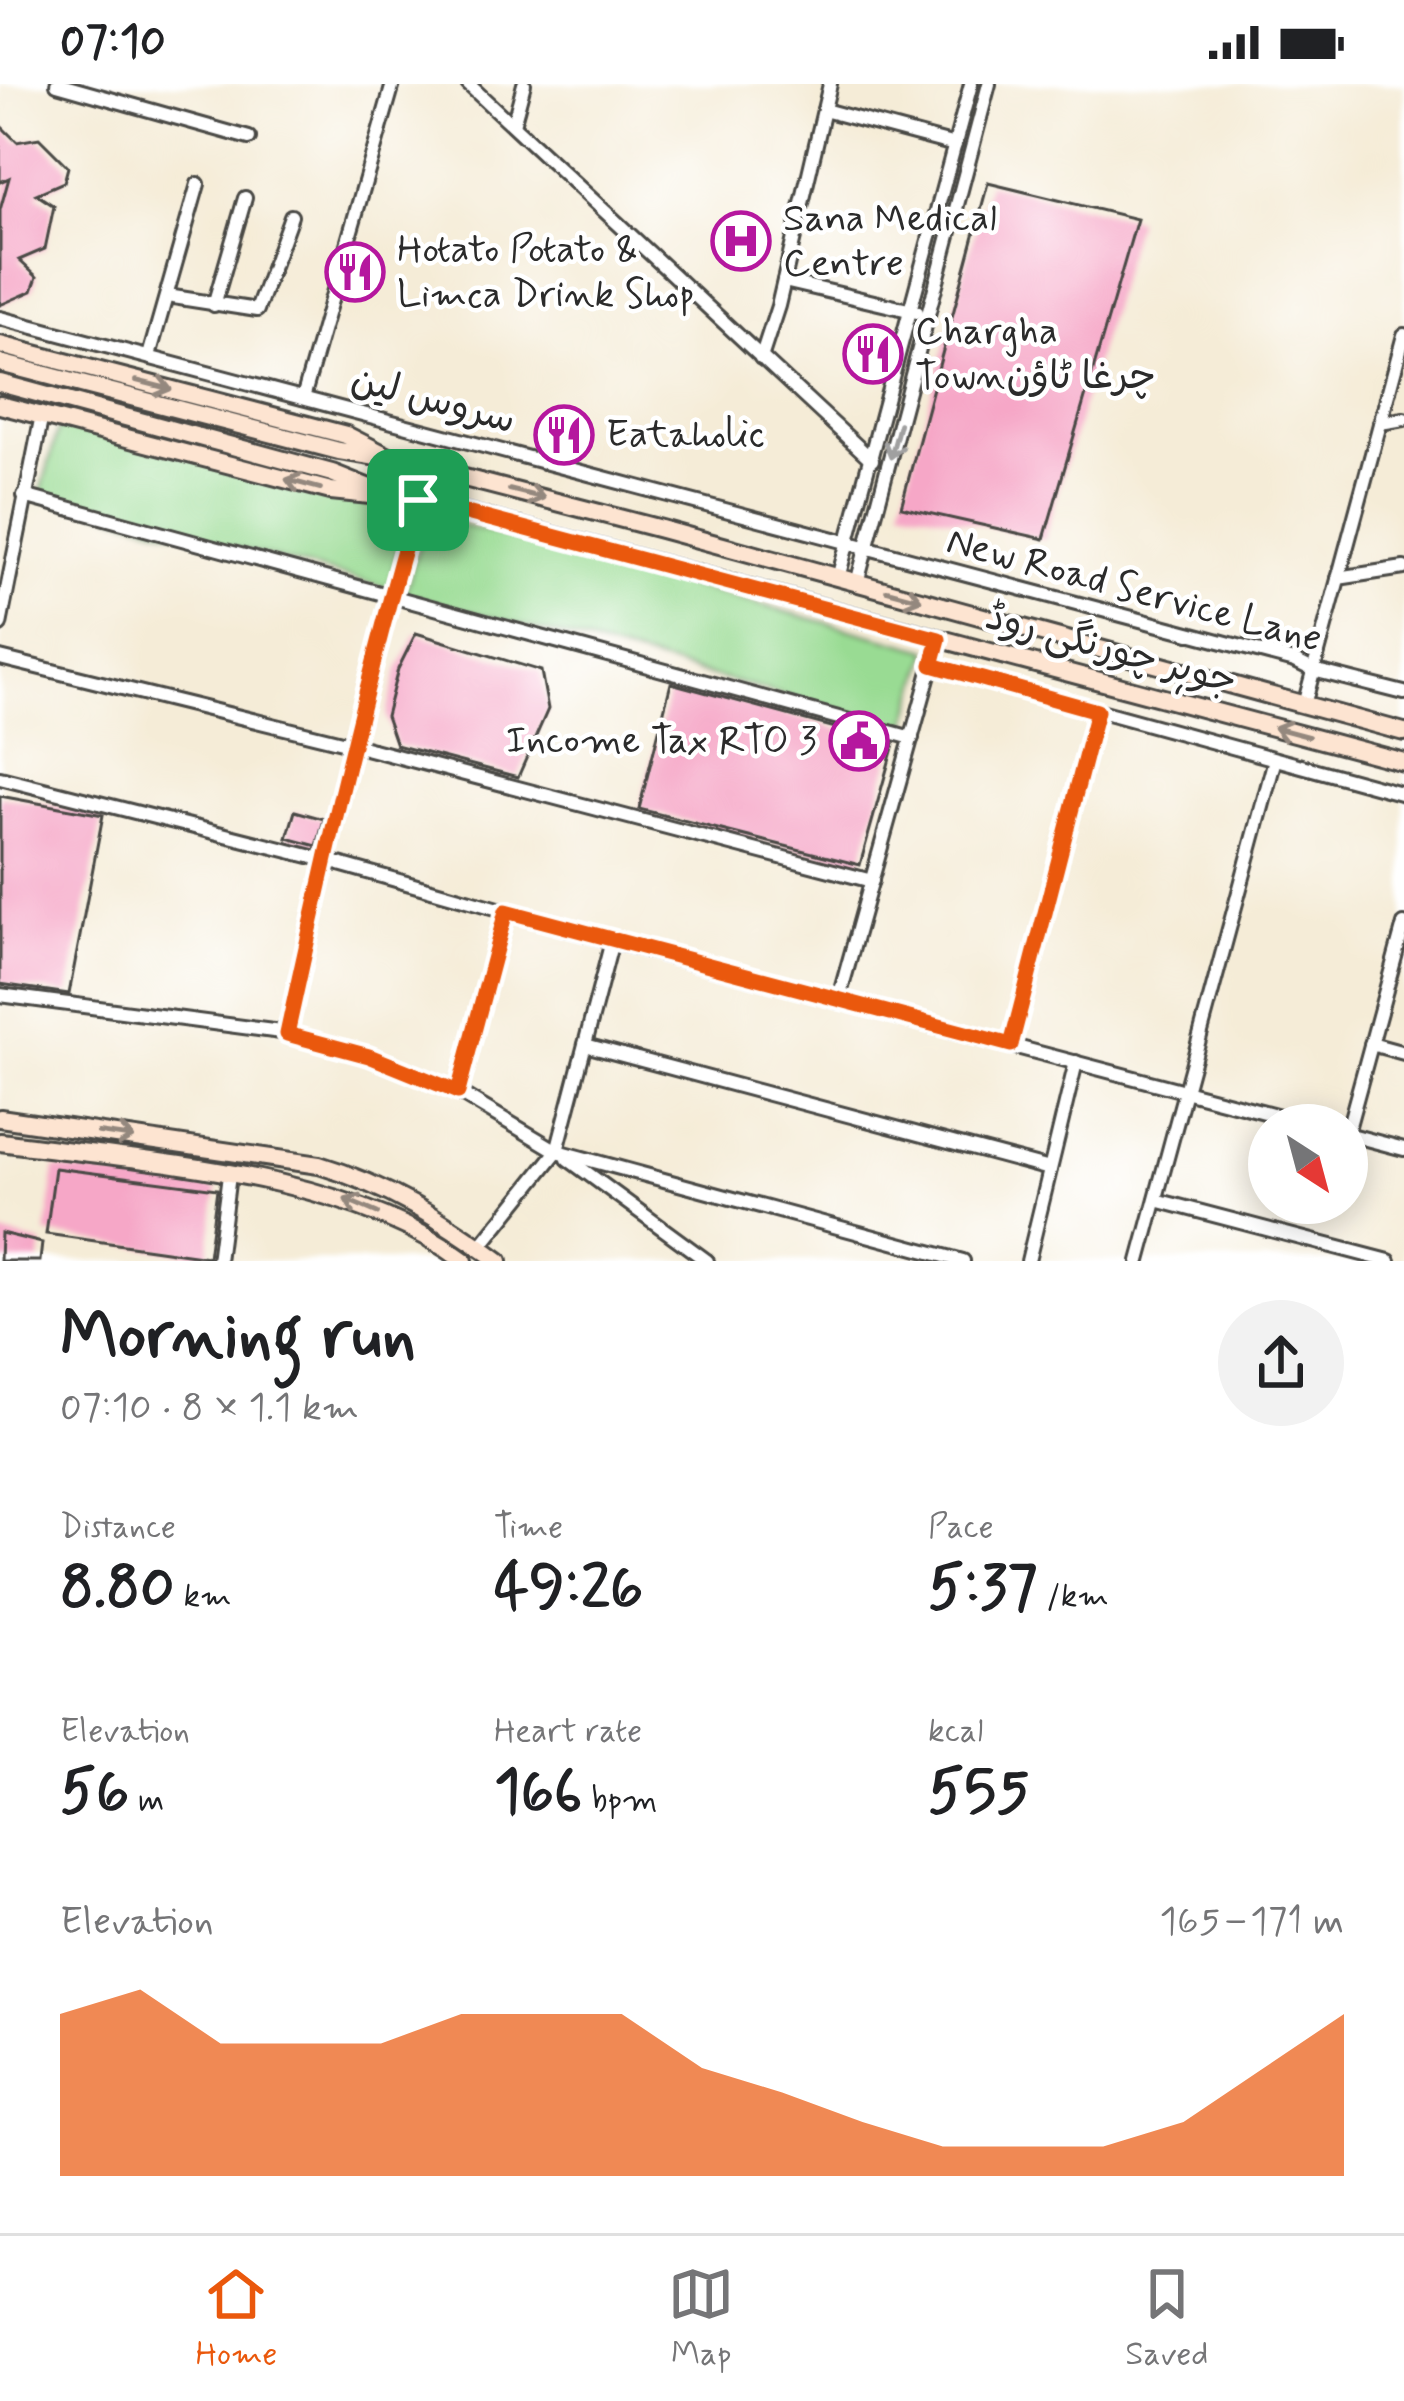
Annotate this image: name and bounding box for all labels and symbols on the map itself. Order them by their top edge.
place label: Sana Medical Centre [783,194,997,290]
hospital icon: Sana Medical Centre [710,210,772,272]
place label: Hotato Potato & Limca Drink Shop [397,225,695,321]
restaurant icon: Hotato Potato & Limca Drink Shop [324,241,386,303]
place label: Chargha Townچرغا ٹاؤن [915,307,1156,403]
restaurant icon: Chargha Townچرغا ٹاؤن [842,323,904,385]
street label: سروس لین [345,355,521,447]
one-way arrow [134,375,172,397]
restaurant icon: Eataholic [533,404,595,466]
place label: Eataholic [606,410,765,461]
one-way arrow [882,421,904,459]
pin [367,449,469,551]
one-way arrow [284,472,322,494]
one-way arrow [507,485,545,507]
street label: New Road Service Lane [941,516,1327,666]
one-way arrow [884,586,922,608]
street label: جوہر چورنگی روڈ [980,592,1242,709]
public building icon: Income Tax RTO 3 [828,710,890,772]
place label: Income Tax RTO 3 [506,716,817,767]
one-way arrow [1273,719,1311,741]
north arrow [1248,1104,1368,1224]
one-way arrow [96,1124,135,1147]
one-way arrow [344,1194,381,1215]

